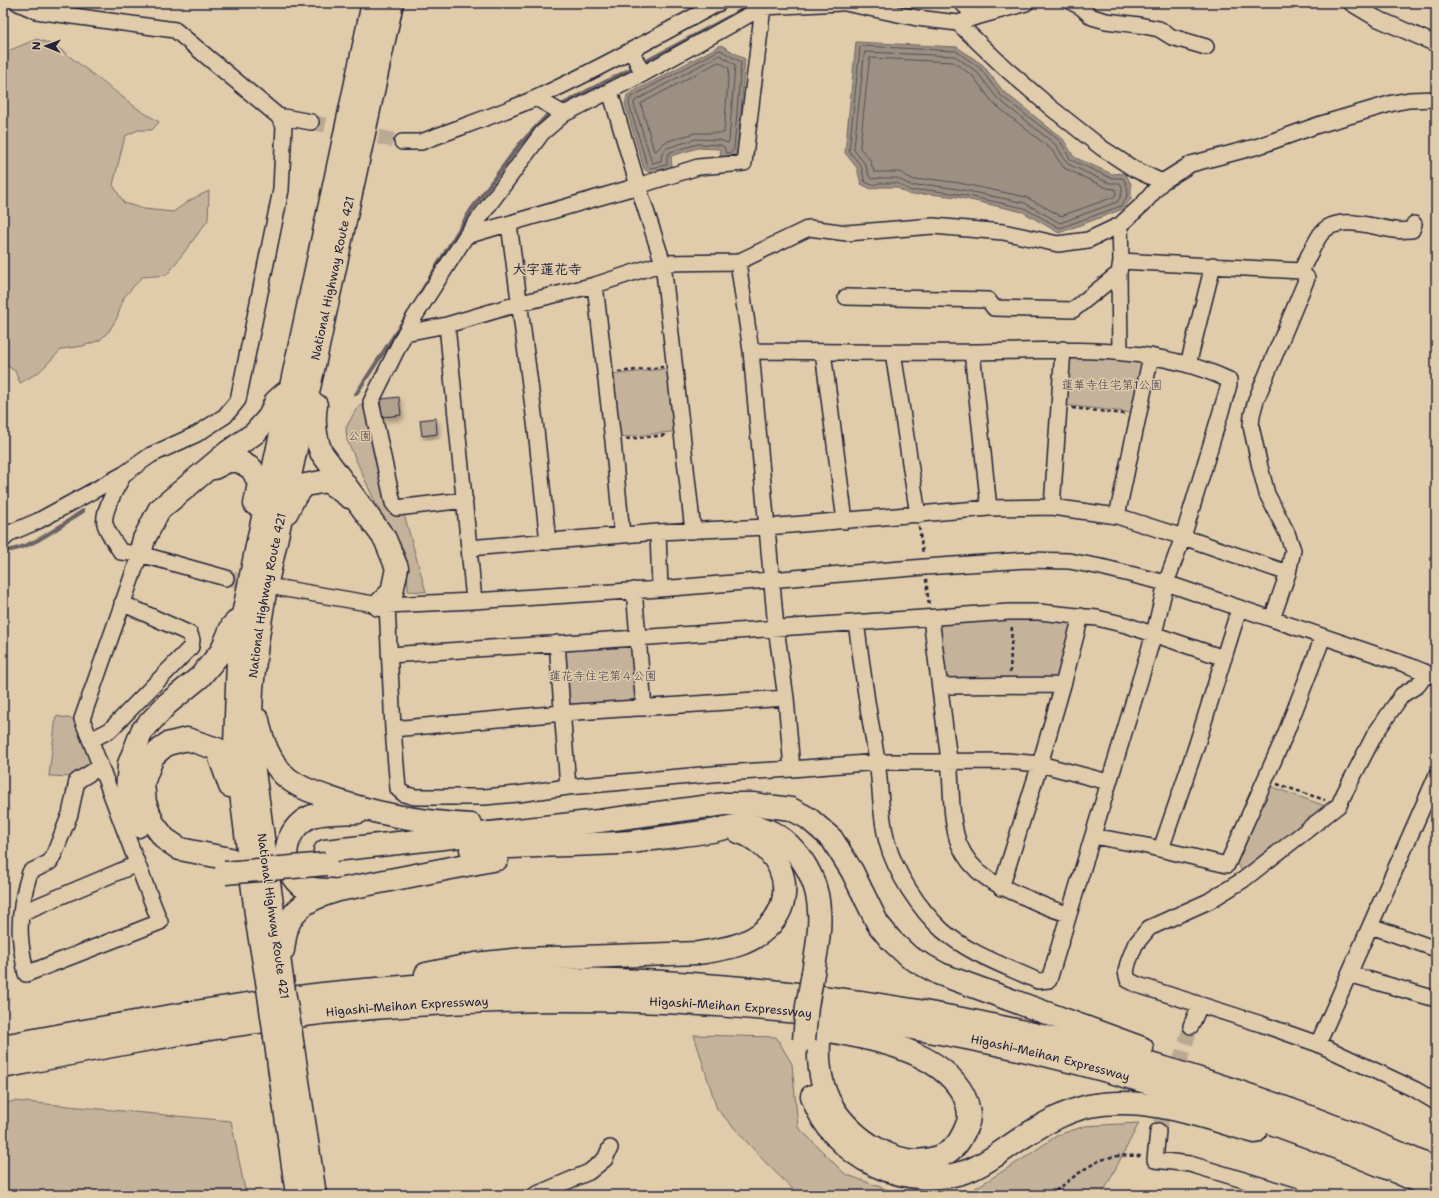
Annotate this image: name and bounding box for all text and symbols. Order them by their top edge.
north arrow [26,26,66,66]
text: N [29,41,44,50]
street label: National Highway Route 421 [307,195,358,362]
district label: 大字蓮花寺 [512,260,582,278]
park label: 蓮華寺住宅第1公園 [1061,377,1163,393]
park label: 公園 [348,428,372,444]
street label: National Highway Route 421 [245,511,290,679]
park label: 蓮花寺住宅第４公園 [549,668,657,684]
street label: National Highway Route 421 [253,832,293,1000]
street label: Higashi-Meihan Expressway [325,993,489,1020]
street label: Higashi-Meihan Expressway [649,994,813,1022]
street label: Higashi-Meihan Expressway [969,1031,1132,1085]

